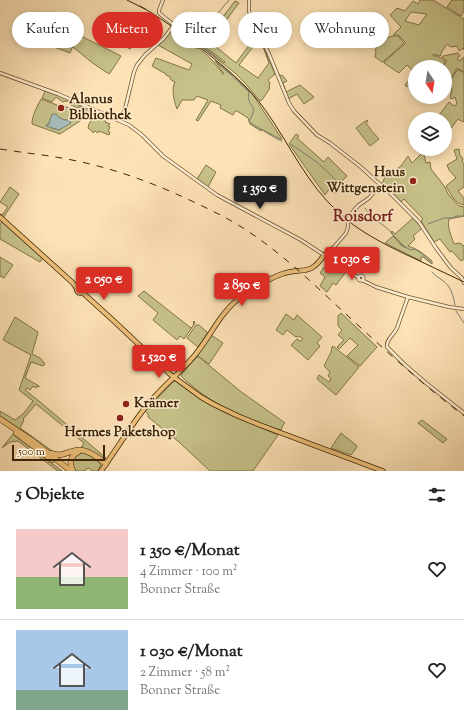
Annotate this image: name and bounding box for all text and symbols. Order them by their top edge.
chip: Kaufen [12,12,84,48]
chip: Mieten [92,12,163,48]
chip: Filter [171,12,230,48]
chip: Neu [238,12,292,48]
chip: Wohnung [300,12,389,48]
north arrow [408,60,452,104]
map controls [408,60,452,156]
place label: Alanus Bibliothek [69,90,132,126]
marker: Alanus Bibliothek [56,103,66,113]
button: layers [408,112,452,156]
place label: Haus Wittgenstein [326,163,406,199]
pin: 1 350 € [223,176,297,210]
marker: Haus Wittgenstein [408,176,418,186]
text: 1 350 € [243,180,277,198]
district label: Roisdorf [333,206,394,229]
pin: 1 030 € [315,247,389,281]
text: 1 030 € [334,251,370,269]
pin: 2 050 € [67,267,141,301]
text: 2 050 € [85,271,123,289]
pin: 2 850 € [205,273,279,307]
text: 2 850 € [223,277,261,295]
pin: 1 520 € [122,345,196,379]
text: 1 520 € [141,349,177,367]
place label: Krämer [134,394,180,414]
marker: Krämer [121,399,131,409]
marker: Hermes Paketshop [115,413,125,423]
place label: Hermes Paketshop [65,423,176,443]
scale bar [12,443,105,462]
text: 500 m [18,444,45,460]
text: 5 Objekte [16,483,85,507]
icon: filters [426,484,448,506]
text: 1 350 €/Monat [140,539,240,563]
icon: home [48,545,96,593]
icon: heart [426,558,448,580]
text: 4 Zimmer · 100 m² [140,563,237,581]
text: Bonner Straße [140,581,220,599]
text: 1 030 €/Monat [140,640,243,664]
icon: home [48,646,96,694]
icon: heart [426,659,448,681]
text: 2 Zimmer · 58 m² [140,664,230,682]
text: Bonner Straße [140,682,220,700]

